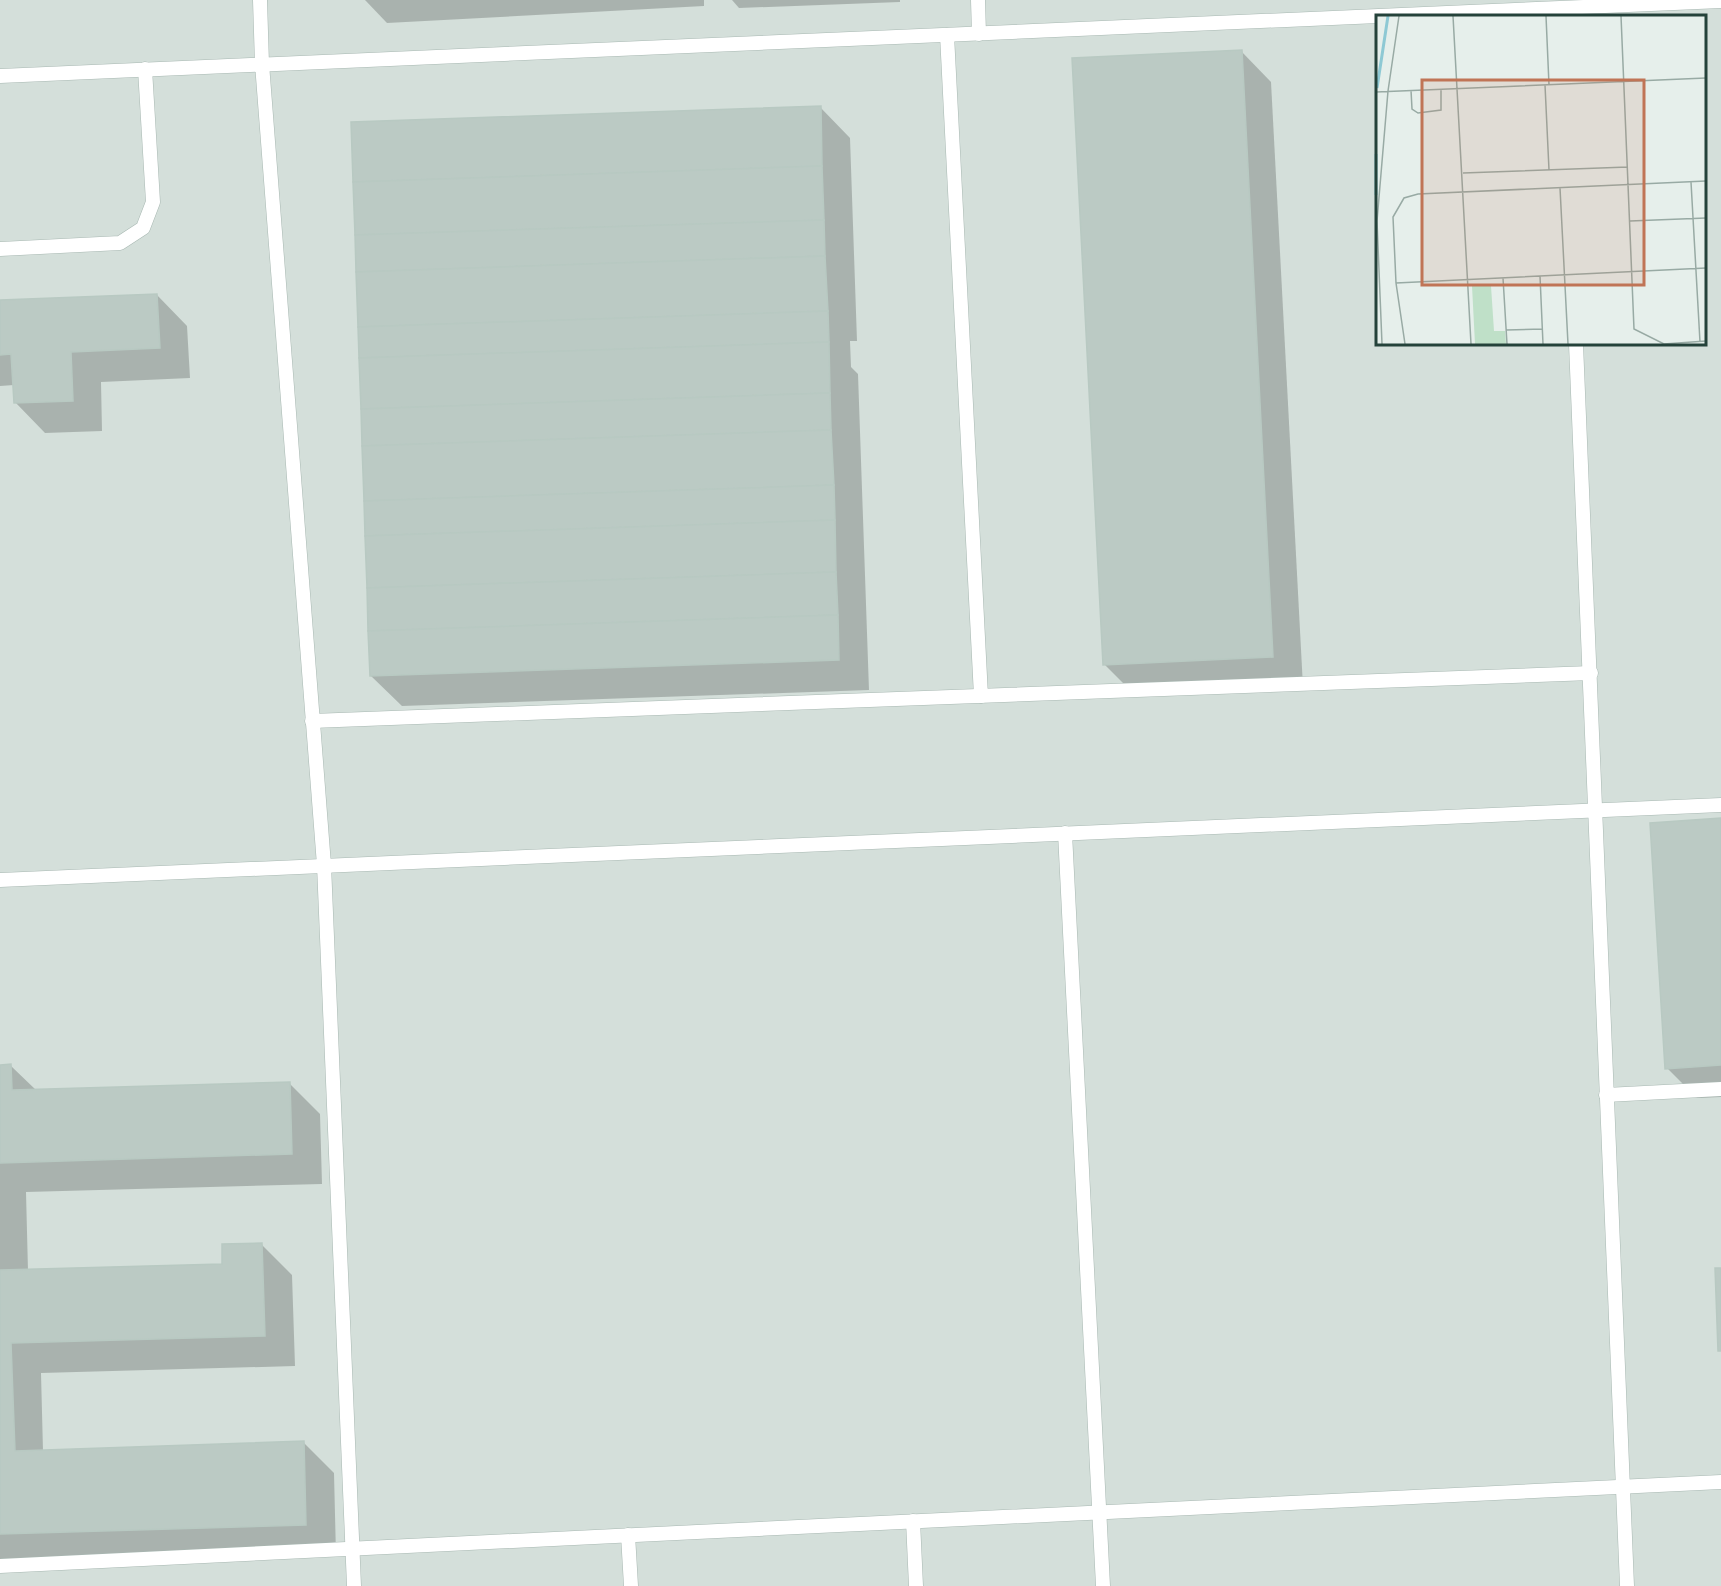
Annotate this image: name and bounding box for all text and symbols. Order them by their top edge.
inset map [1376,15,1706,345]

